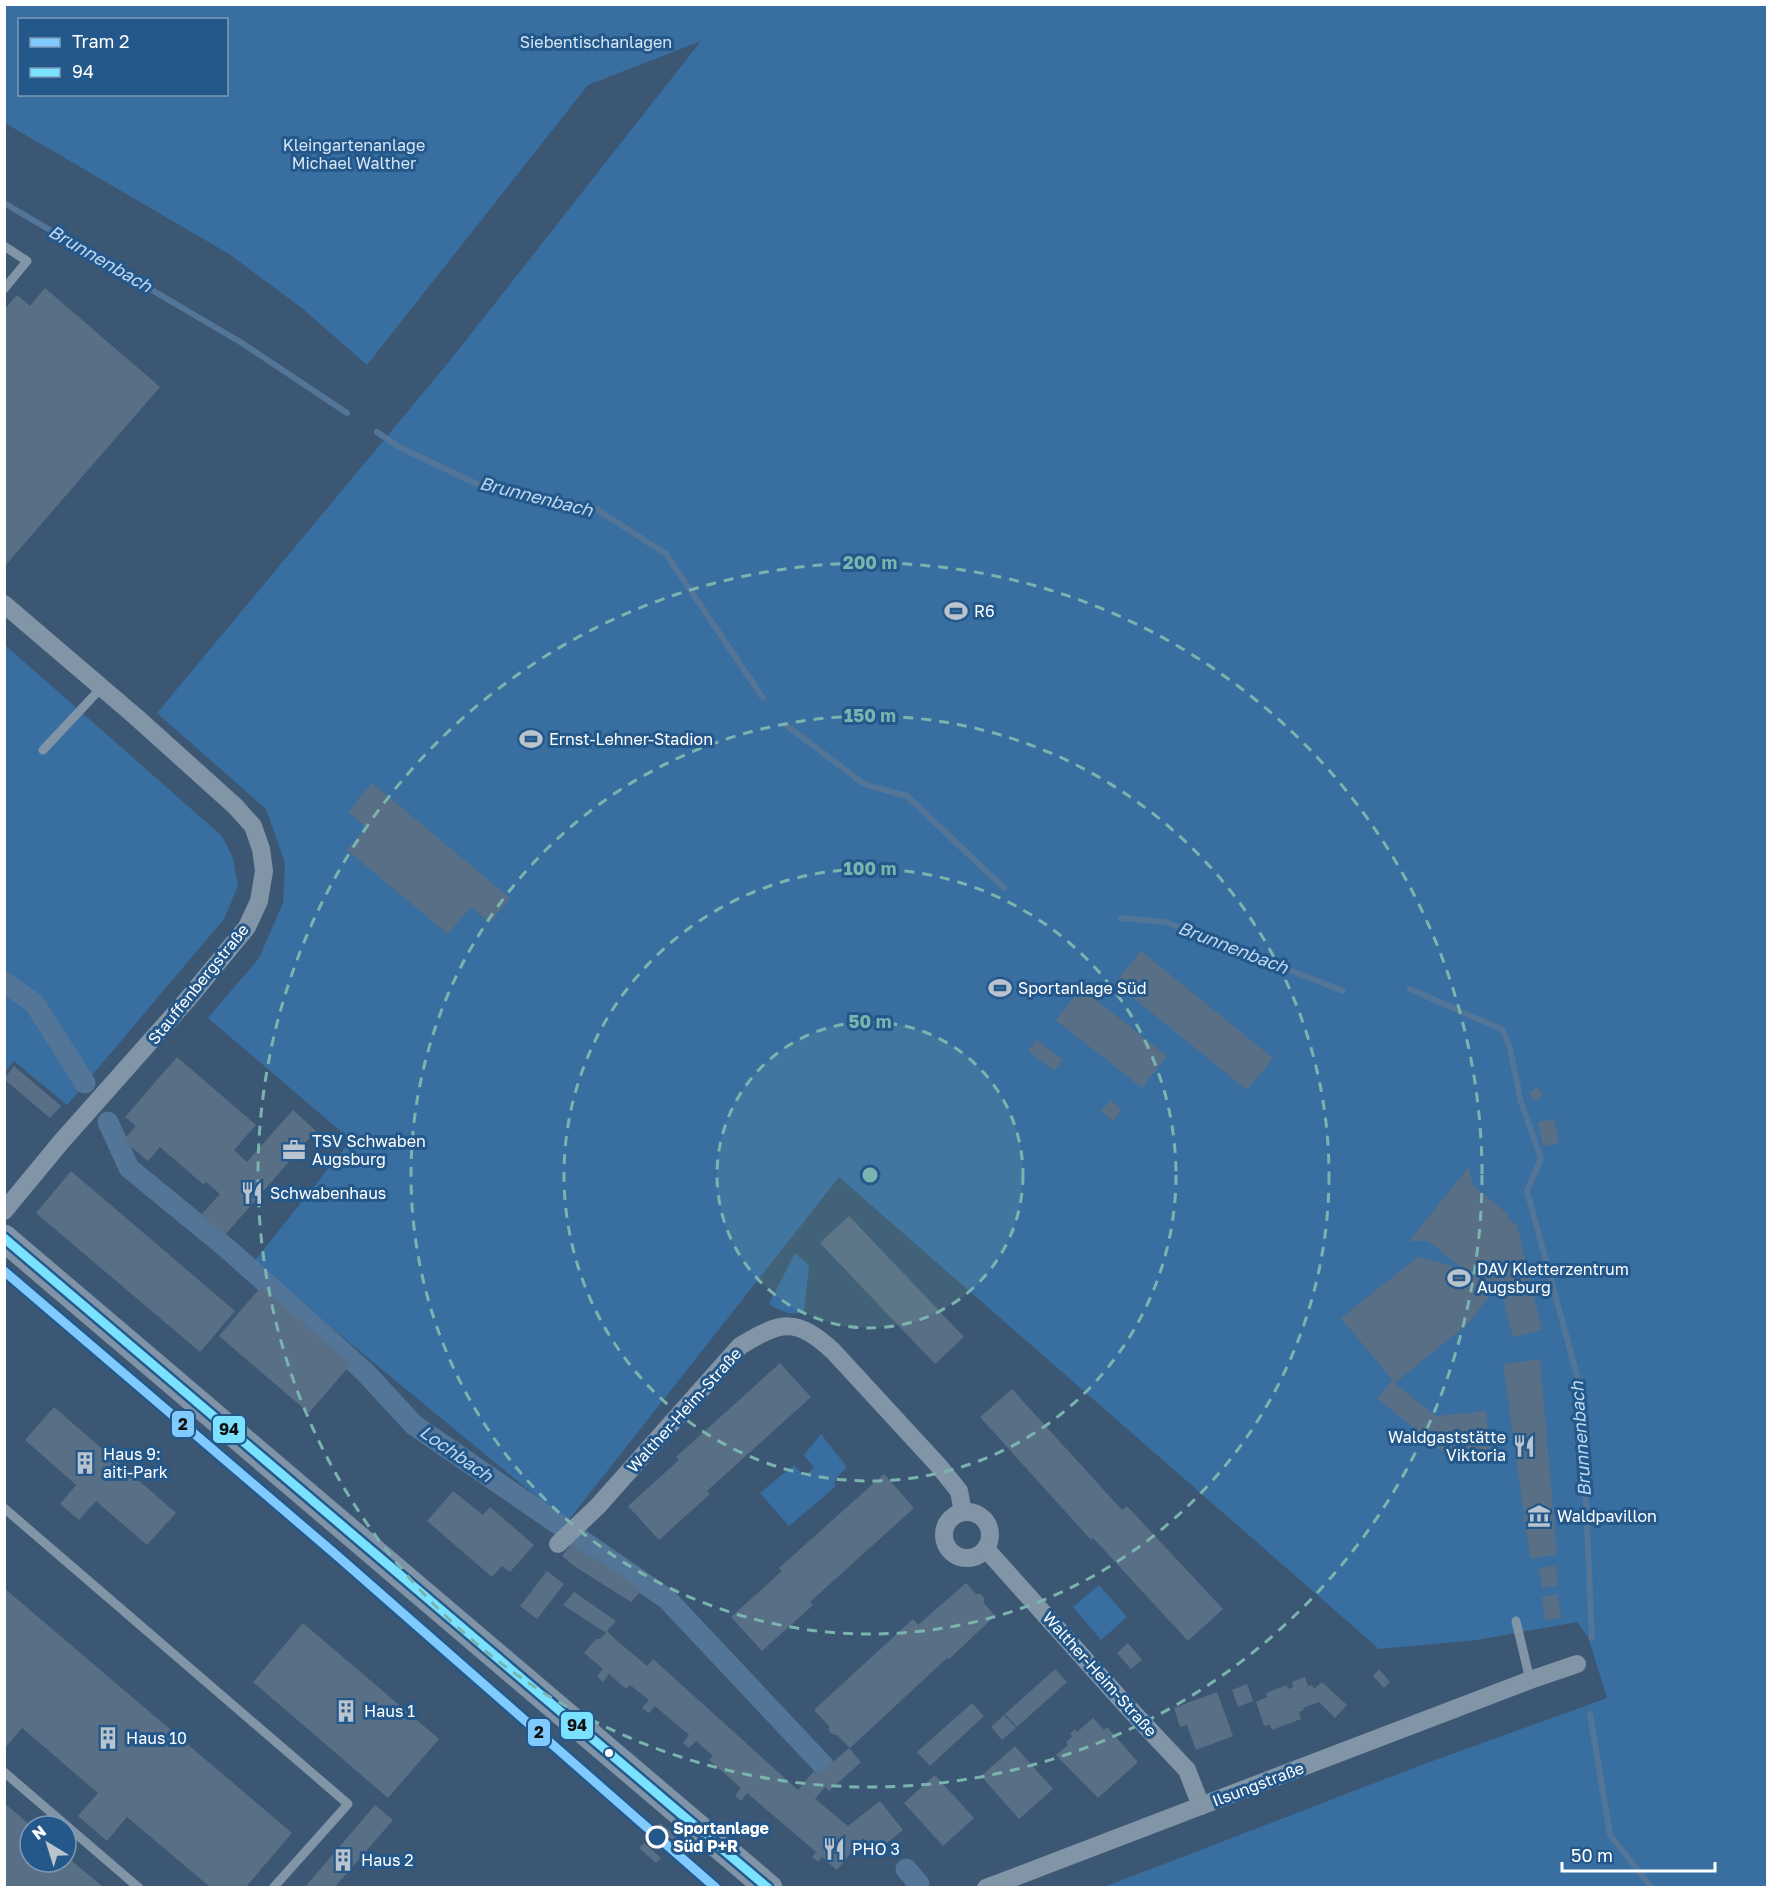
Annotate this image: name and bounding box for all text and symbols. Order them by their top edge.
legend [18,18,228,96]
text: Tram 2 [72,30,129,52]
park label: Siebentischanlagen [520,32,672,52]
text: 94 [72,60,94,82]
park label: Kleingartenanlage Michael Walther [283,135,425,173]
water label: Brunnenbach [45,220,157,297]
water label: Brunnenbach [477,471,596,521]
text: 200 m [843,551,897,573]
sports icon: R6 [943,598,969,624]
place label: R6 [974,601,995,621]
text: 150 m [844,704,896,726]
sports icon: Ernst-Lehner-Stadion [518,726,544,752]
place label: Ernst-Lehner-Stadion [549,729,713,749]
text: 100 m [844,857,896,879]
water label: Brunnenbach [1175,916,1292,978]
street label: Stauffenbergstraße [143,920,253,1048]
sports icon: Sportanlage Süd [987,975,1013,1001]
place label: Sportanlage Süd [1018,978,1147,998]
text: 50 m [849,1010,891,1032]
place label: TSV Schwaben Augsburg [312,1131,426,1169]
office icon: TSV Schwaben Augsburg [281,1137,307,1163]
centre of rings [860,1165,880,1185]
restaurant icon: Schwabenhaus [239,1180,265,1206]
place label: Schwabenhaus [270,1183,386,1203]
place label: DAV Kletterzentrum Augsburg [1477,1259,1629,1297]
sports icon: DAV Kletterzentrum Augsburg [1446,1265,1472,1291]
street label: Walther-Heim-Straße [623,1343,745,1477]
water label: Brunnenbach [1565,1380,1595,1498]
line badge: 2 [171,1410,195,1438]
text: 2 [178,1414,188,1434]
line badge: 94 [212,1415,246,1444]
text: 94 [219,1419,239,1439]
water label: Lochbach [416,1420,498,1487]
place label: Waldgaststätte Viktoria [1388,1427,1506,1465]
restaurant icon: Waldgaststätte Viktoria [1511,1433,1537,1459]
place label: Haus 9: aiti-Park [103,1444,168,1482]
building icon: Haus 9: aiti-Park [72,1450,98,1476]
museum icon: Waldpavillon [1526,1503,1552,1529]
place label: Waldpavillon [1557,1506,1657,1526]
street label: Walther-Heim-Straße [1039,1607,1161,1741]
building icon: Haus 1 [333,1698,359,1724]
place label: Haus 1 [364,1701,415,1721]
line badge: 94 [560,1711,594,1740]
text: 94 [567,1715,587,1735]
line badge: 2 [527,1718,551,1747]
text: 2 [534,1722,544,1742]
building icon: Haus 10 [95,1725,121,1751]
place label: Haus 10 [126,1728,187,1748]
unlabelled marker [603,1747,615,1759]
street label: Ilsungstraße [1209,1757,1307,1811]
north arrow [18,1814,78,1874]
place label: Sportanlage Süd P+R [673,1818,769,1856]
text: N [28,1821,50,1844]
marker: Sportanlage Süd P+R [646,1826,668,1848]
scale bar [1562,1835,1715,1873]
restaurant icon: PHO 3 [821,1836,847,1862]
place label: PHO 3 [852,1839,900,1859]
text: 50 m [1571,1844,1613,1866]
building icon: Haus 2 [330,1847,356,1873]
place label: Haus 2 [361,1850,414,1870]

